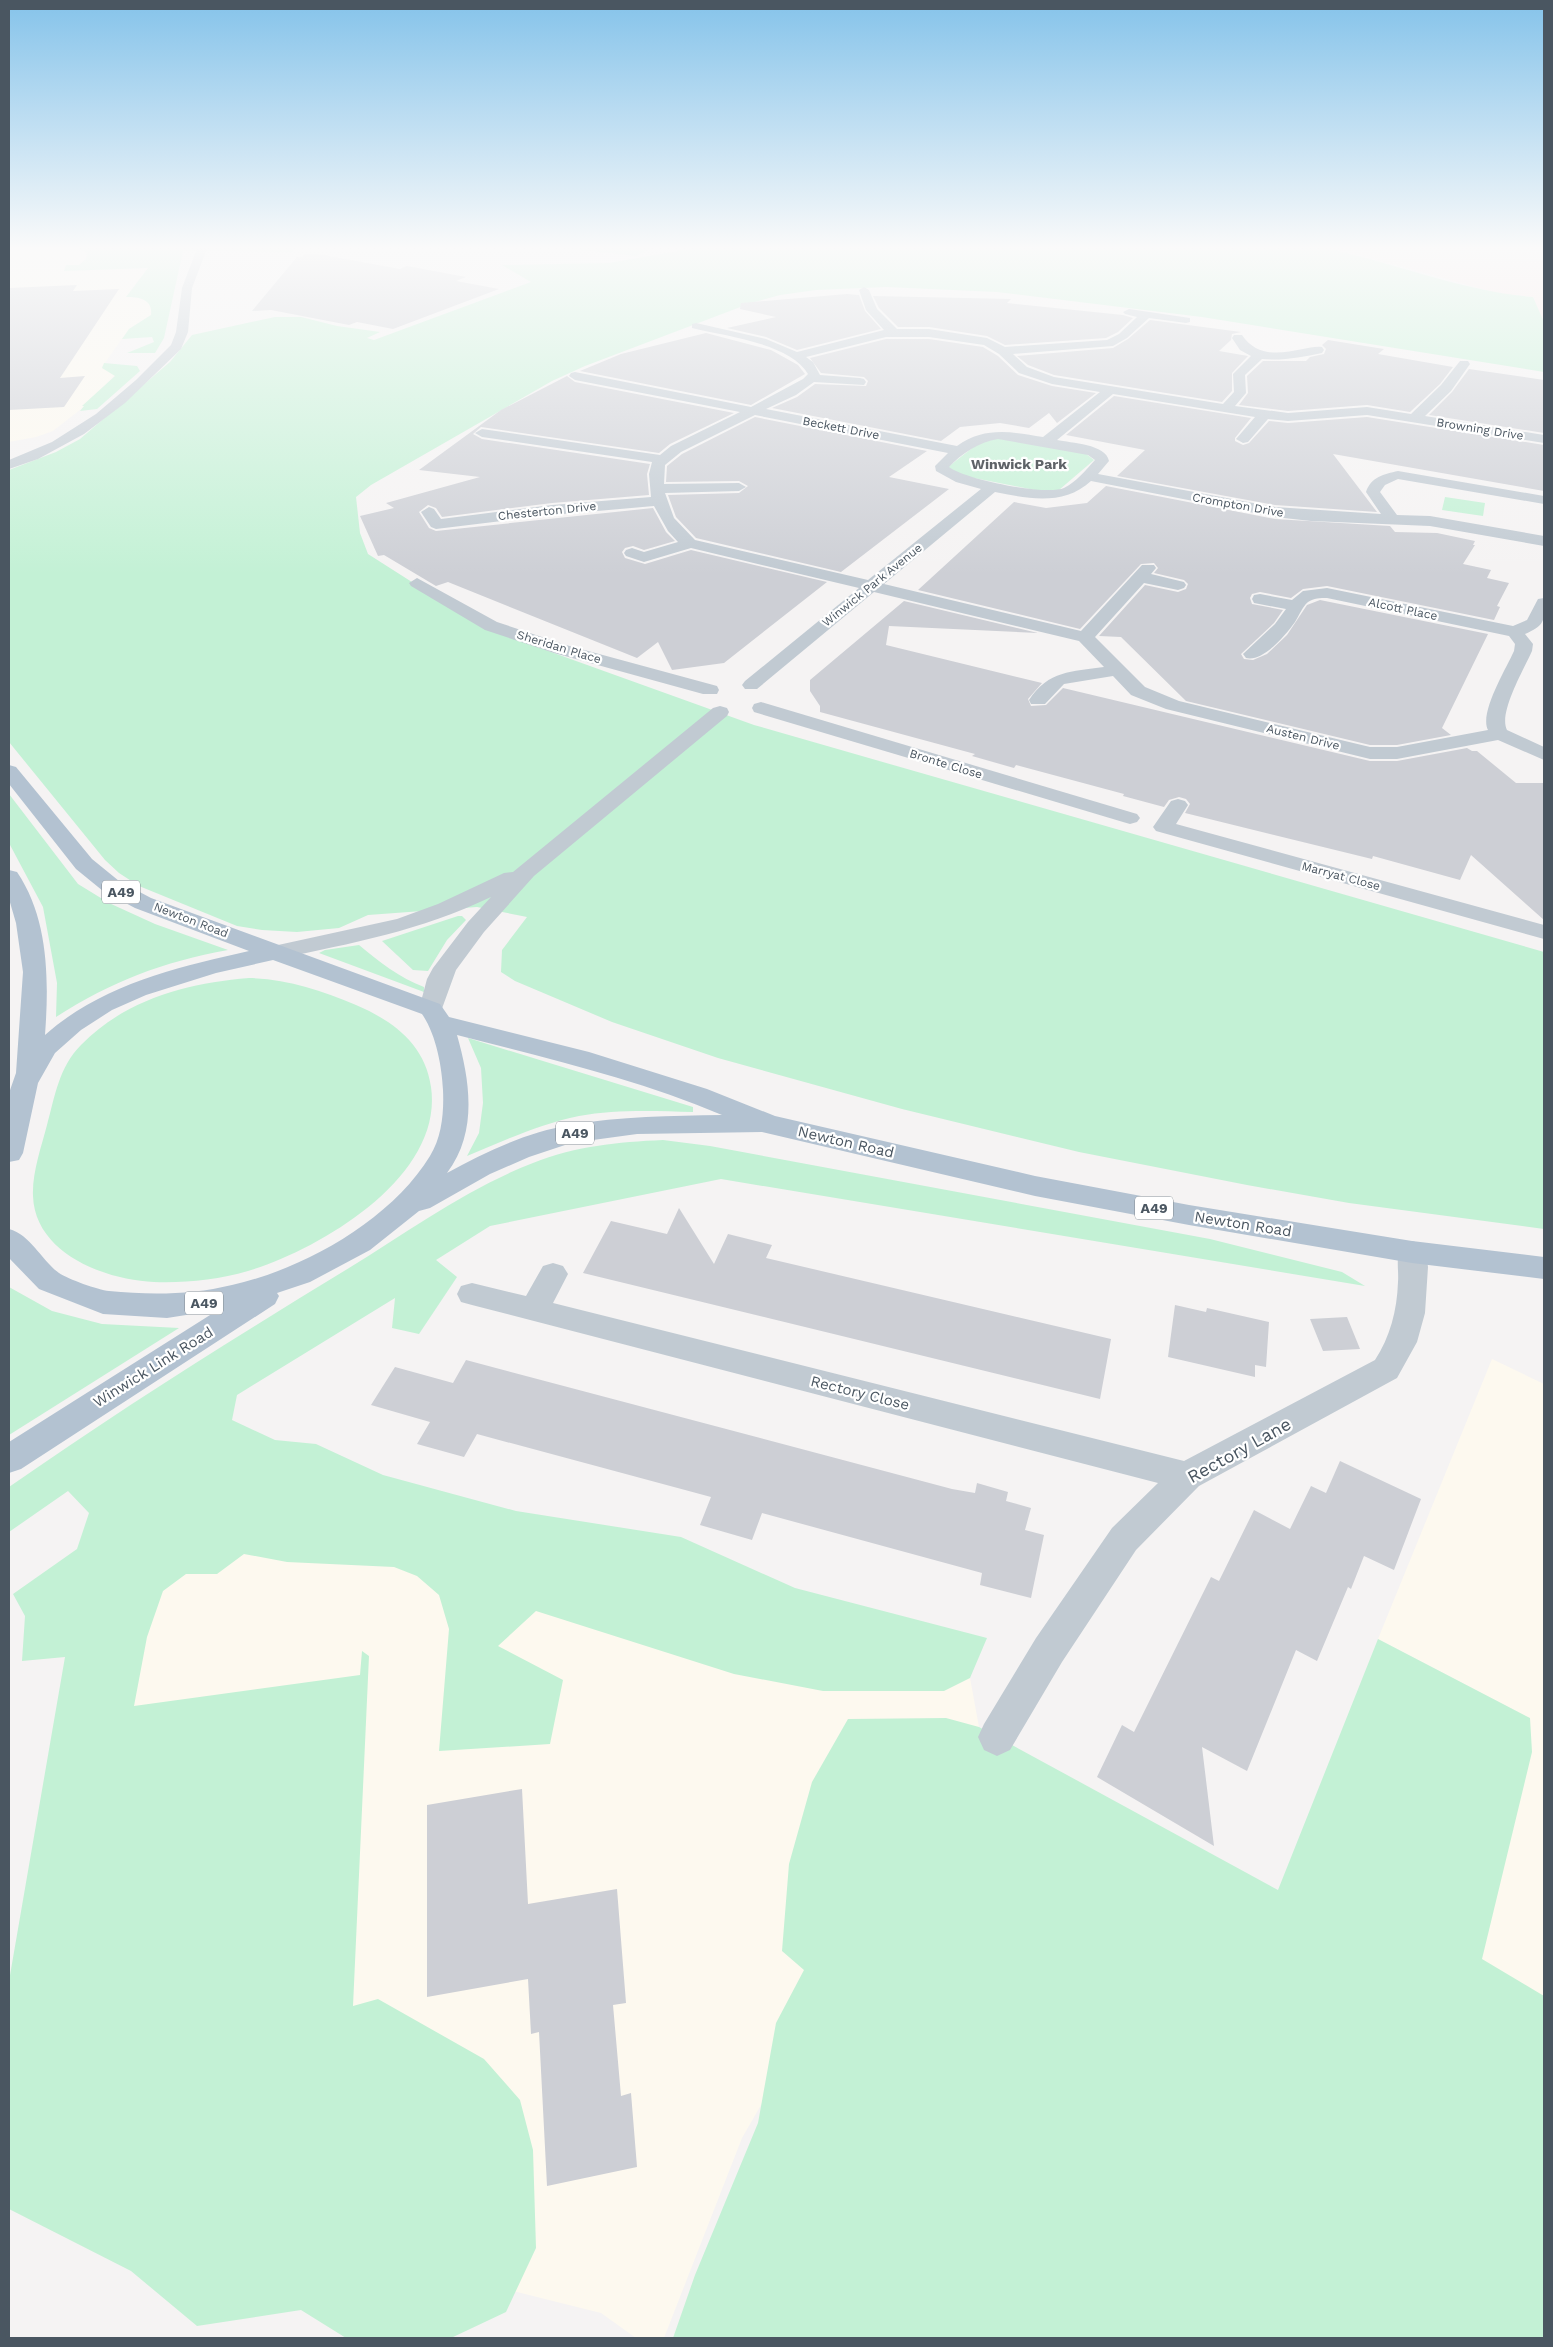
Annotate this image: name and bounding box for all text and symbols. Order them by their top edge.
street label: Beckett Drive [801,414,881,442]
street label: Browning Drive [1435,415,1525,443]
district label: Winwick Park [971,456,1067,472]
street label: Crompton Drive [1191,490,1285,520]
street label: Chesterton Drive [497,499,597,523]
street label: Winwick Park Avenue [819,540,925,630]
street label: Alcott Place [1367,595,1439,623]
street label: Sheridan Place [515,628,603,666]
street label: Austen Drive [1265,721,1341,753]
street label: Bronte Close [908,746,984,782]
street label: Marryat Close [1300,859,1382,893]
road number: A49 [102,880,140,904]
street label: Newton Road [152,899,230,941]
road number: A49 [556,1122,594,1144]
street label: Newton Road [796,1122,896,1162]
road number: A49 [1135,1196,1173,1220]
street label: Newton Road [1193,1207,1293,1241]
road number: A49 [185,1292,223,1315]
street label: Winwick Link Road [90,1323,216,1411]
street label: Rectory Close [809,1372,911,1414]
street label: Rectory Lane [1183,1413,1295,1487]

